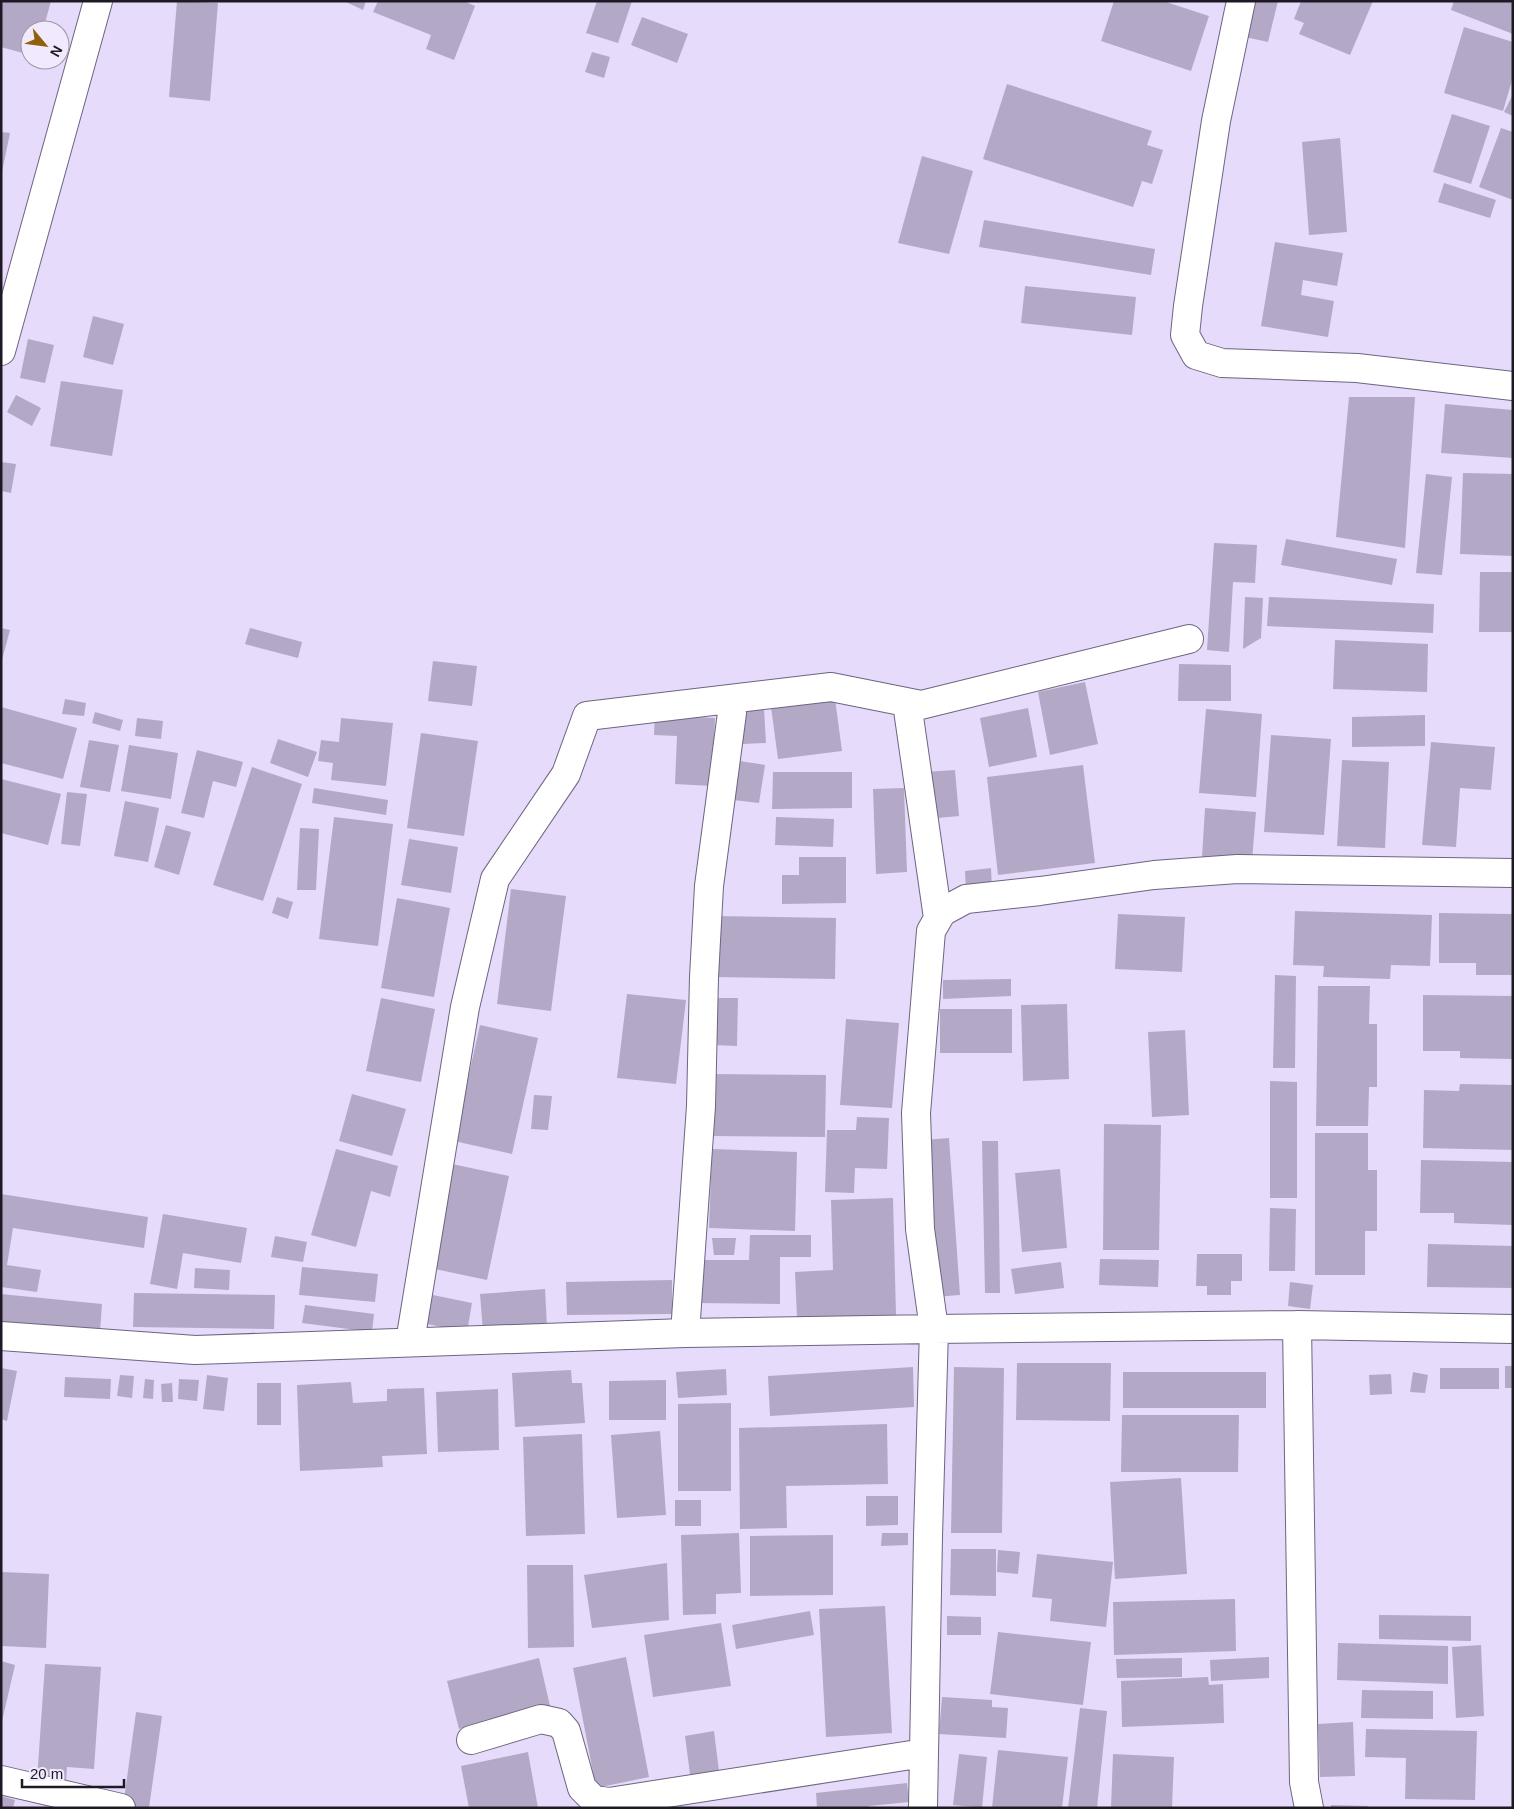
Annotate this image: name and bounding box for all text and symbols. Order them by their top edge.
north arrow [20,20,70,70]
text: N [47,43,66,60]
scale bar [22,1756,125,1788]
text: 20 m [30,1765,63,1782]

